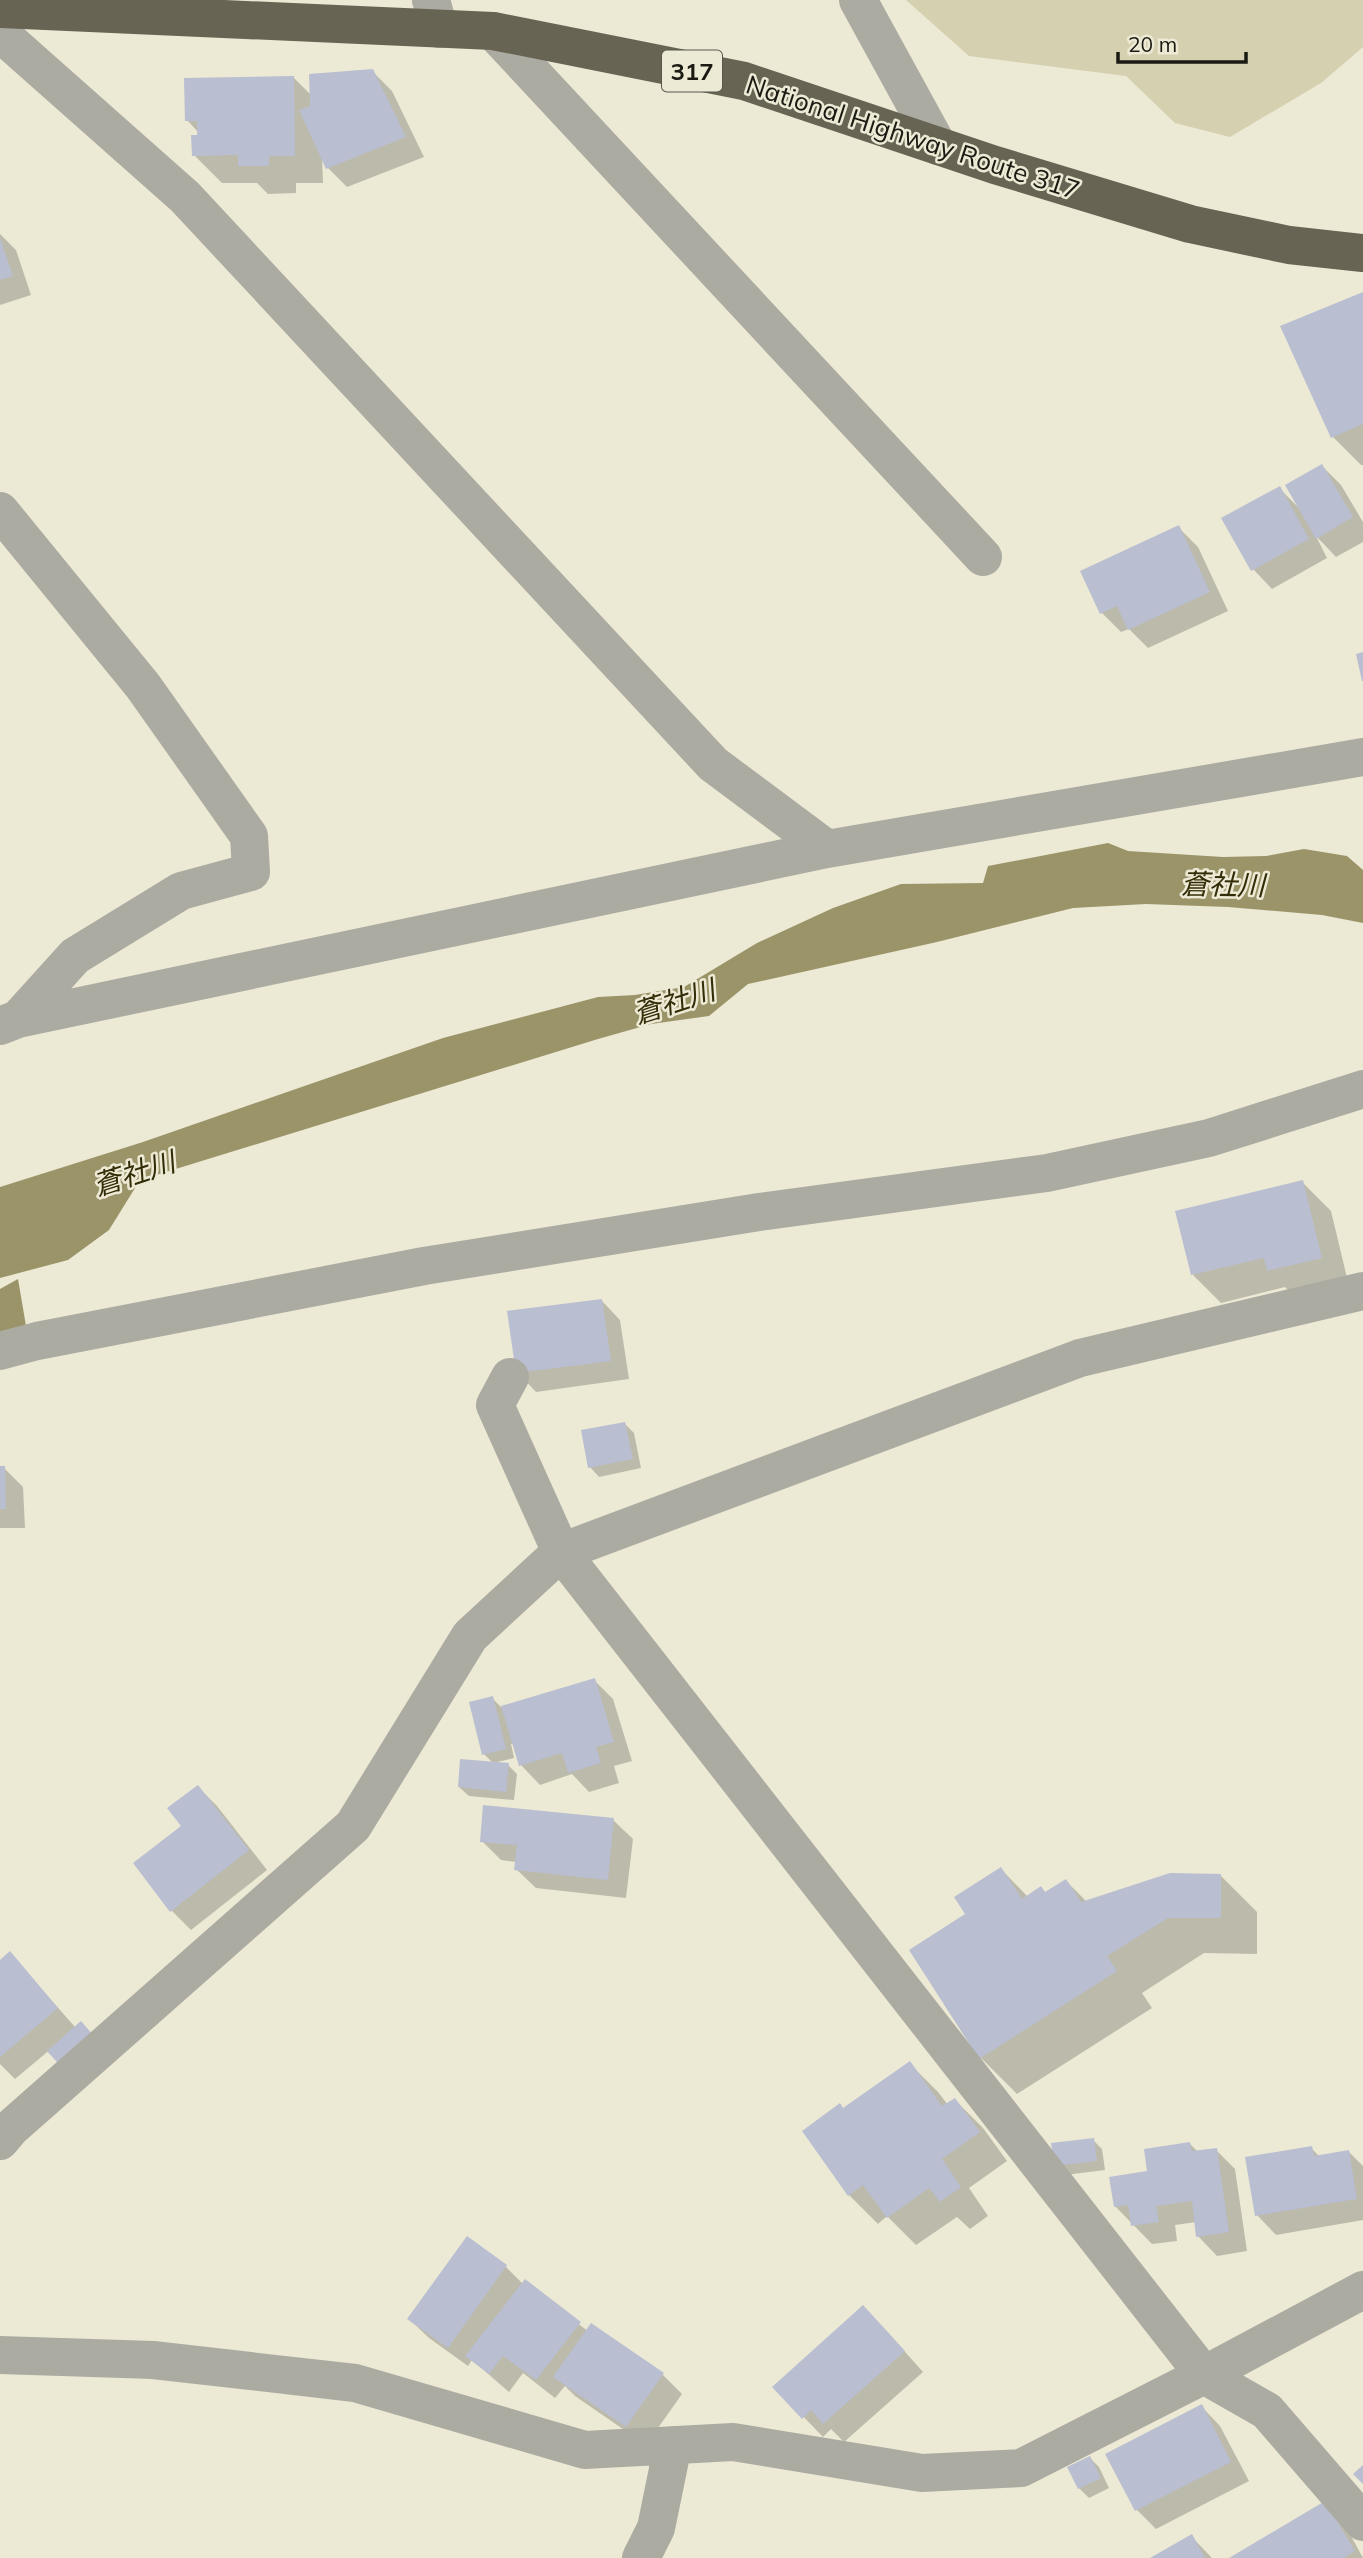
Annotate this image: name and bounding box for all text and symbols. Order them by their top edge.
scale bar [1118,21,1246,65]
text: 20 m [1128,31,1177,57]
road number: 317 [662,50,722,92]
street label: National Highway Route 317 [742,67,1084,207]
water label: 蒼社川 [1181,866,1268,902]
water label: 蒼社川 [629,970,722,1031]
water label: 蒼社川 [89,1142,182,1203]

